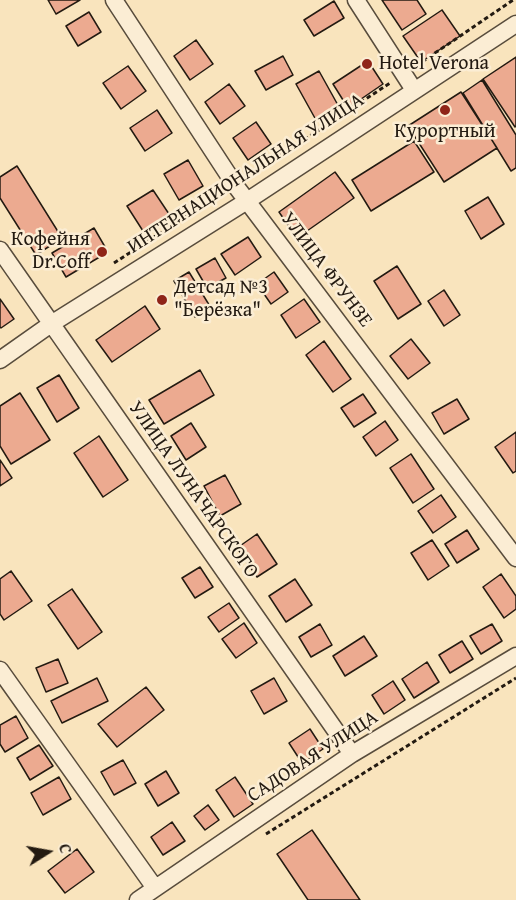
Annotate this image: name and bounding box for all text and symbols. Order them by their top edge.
place label: Hotel Verona [379,52,489,76]
marker: Hotel Verona [360,57,374,71]
street label: ИНТЕРНАЦИОНАЛЬНАЯ УЛИЦА [123,89,369,259]
marker: Курортный [438,103,452,117]
place label: Курортный [394,120,496,144]
street label: УЛИЦА ФРУНЗЕ [275,208,377,332]
place label: Кофейня Dr.Coff [11,228,90,275]
marker: Кофейня Dr.Coff [95,245,109,259]
place label: Детсад №3 "Берёзка" [174,276,268,323]
marker: Детсад №3 "Берёзка" [155,293,169,307]
street label: УЛИЦА ЛУНАЧАРСКОГО [123,397,263,583]
street label: САДОВАЯ УЛИЦА [243,706,383,808]
north arrow [18,822,78,882]
text: С [53,842,78,855]

